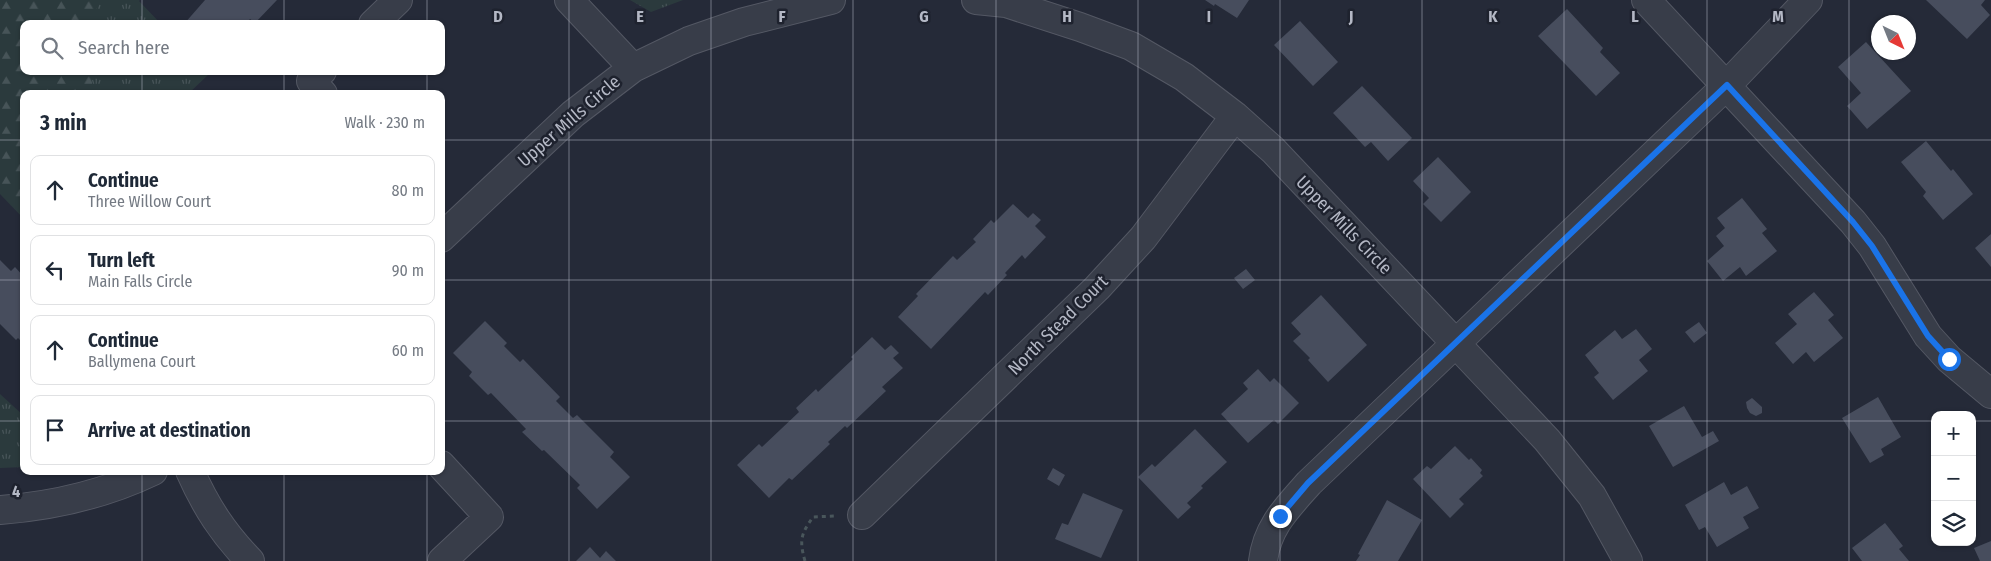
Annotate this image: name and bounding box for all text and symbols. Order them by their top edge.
text: D [493,7,503,26]
text: E [636,7,644,26]
text: F [778,7,786,26]
text: G [919,7,929,26]
text: H [1062,7,1072,26]
text: I [1207,7,1211,26]
text: J [1348,7,1353,26]
text: K [1488,7,1498,26]
text: L [1631,7,1639,26]
text: M [1772,7,1784,26]
north arrow [1871,15,1916,60]
search box [20,20,445,75]
icon: search [38,34,66,62]
text: Search here [78,36,170,59]
street label: Upper Mills Circle [513,70,625,171]
text: 3 min [40,110,87,136]
text: Walk · 230 m [345,113,425,132]
text: Continue [88,169,159,192]
street label: Upper Mills Circle [1291,171,1397,279]
icon: ahead [41,176,69,204]
text: 80 m [392,181,424,200]
text: Three Willow Court [88,192,211,211]
text: Turn left [88,249,155,272]
icon: left [41,256,69,284]
text: 90 m [392,261,424,280]
street label: North Stead Court [1004,270,1113,379]
text: Main Falls Circle [88,272,192,291]
text: Continue [88,329,159,352]
icon: ahead [41,336,69,364]
text: 60 m [392,341,424,360]
route start [1938,348,1961,371]
text: Ballymena Court [88,352,196,371]
map controls [1931,411,1976,546]
button: + [1931,411,1976,456]
icon: arrive [41,416,69,444]
text: Arrive at destination [88,419,251,442]
button: − [1931,456,1976,501]
text: 4 [12,482,20,501]
button: layers [1931,501,1976,546]
route end [1269,505,1292,528]

